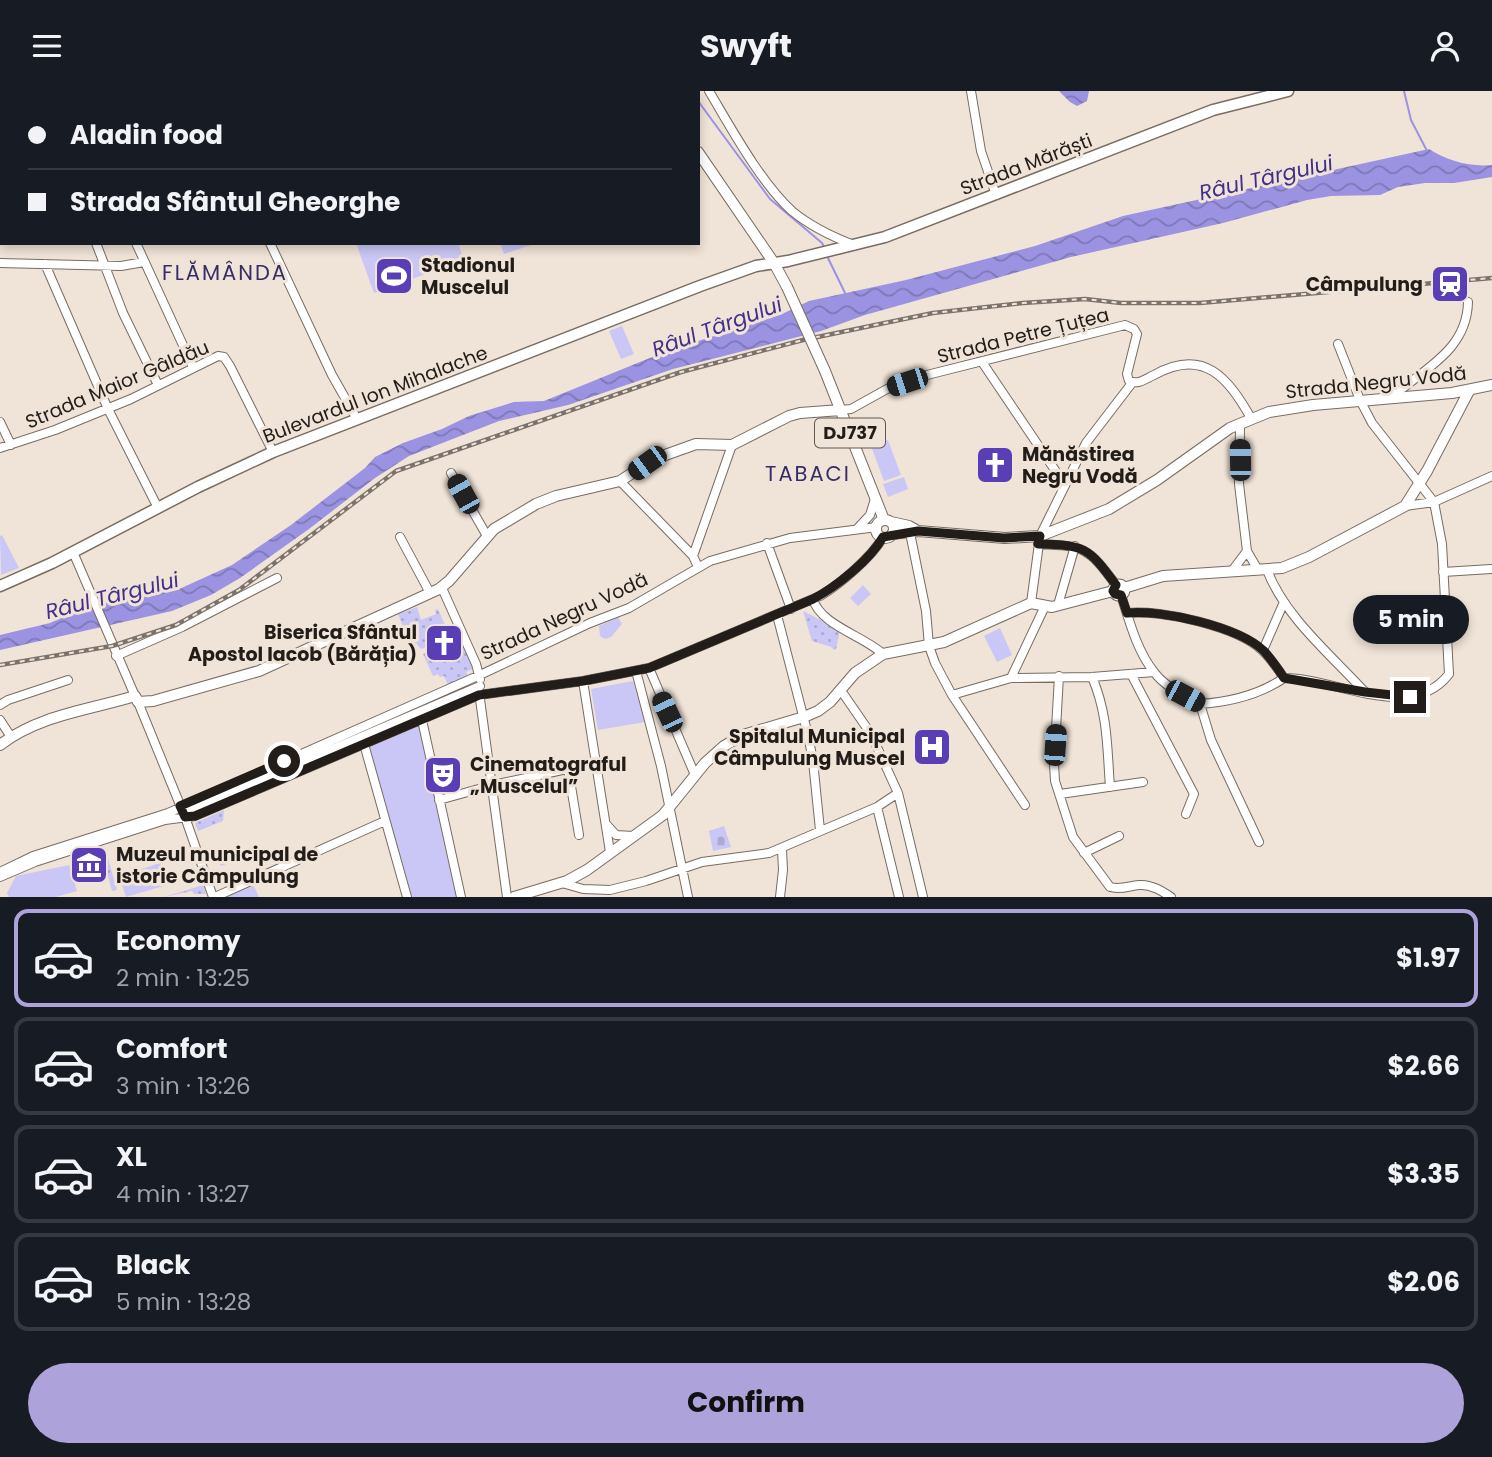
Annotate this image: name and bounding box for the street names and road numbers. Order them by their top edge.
street label: Strada Mărăști [956,127,1096,202]
street label: Strada Petre Țuțea [934,301,1112,370]
street label: Strada Maior Gâldău [21,334,213,435]
street label: Bulevardul Ion Mihalache [259,339,491,450]
street label: Strada Negru Vodă [1284,360,1468,405]
road number: DJ737 [815,419,885,447]
street label: Strada Negru Vodă [476,566,652,667]

